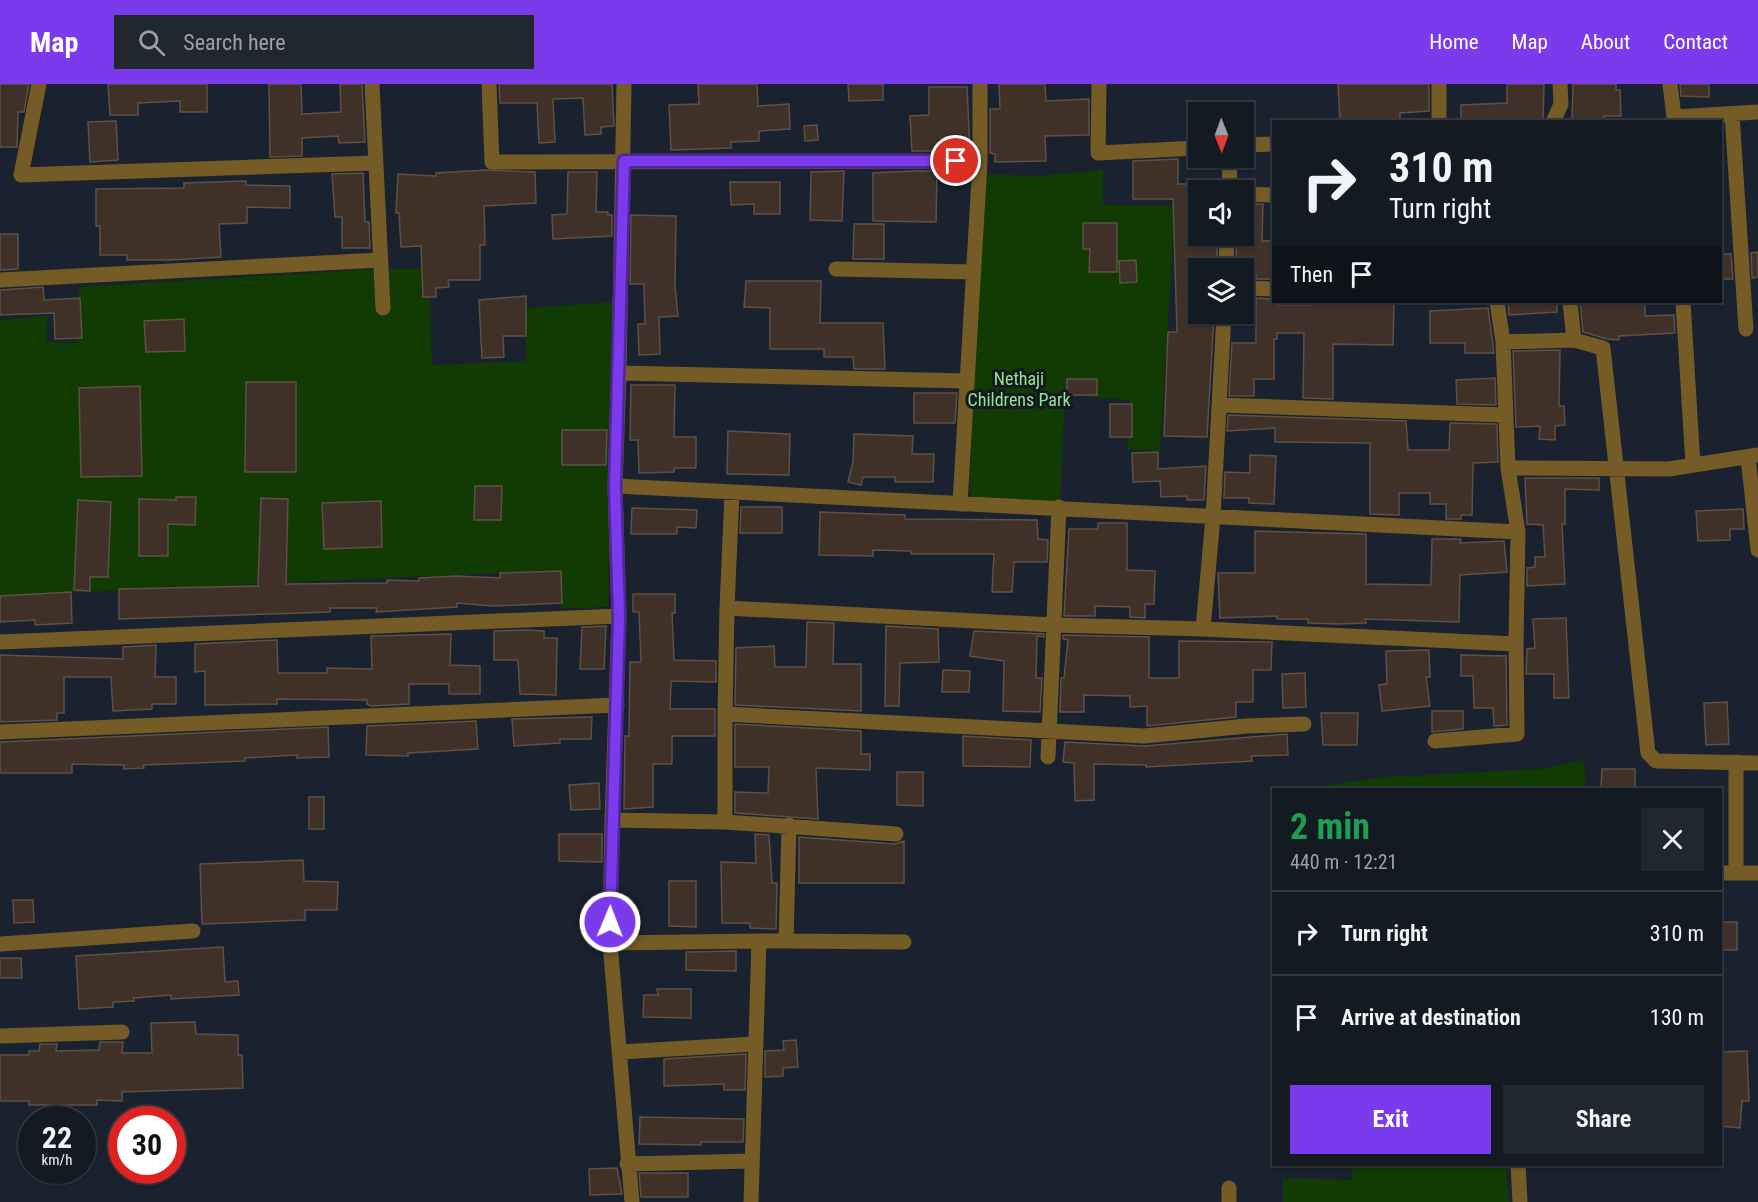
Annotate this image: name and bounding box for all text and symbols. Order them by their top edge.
search box [114,15,534,69]
text: Map [30,26,78,59]
icon: search [135,26,168,59]
text: Search here [183,30,286,55]
text: Home [1429,30,1479,54]
text: Map [1512,30,1548,54]
text: About [1581,30,1630,54]
text: Contact [1663,30,1728,54]
north arrow [1188,102,1254,168]
map controls [1188,102,1254,324]
pin [930,135,981,186]
text: 310 m [1389,143,1494,192]
icon: arrive [939,144,972,177]
icon: right [1290,144,1368,222]
button: sound [1188,180,1254,246]
text: Turn right [1389,193,1491,225]
button: layers [1188,258,1254,324]
icon: arrive [1345,258,1378,291]
text: Then [1290,262,1333,287]
park label: Nethaji Childrens Park [968,368,1071,410]
text: 2 min [1290,806,1370,848]
button: close [1641,808,1704,871]
text: 440 m · 12:21 [1290,850,1397,874]
position arrow [578,890,642,954]
icon: right [1290,917,1323,950]
text: Turn right [1341,921,1428,946]
text: 310 m [1650,921,1704,946]
icon: arrive [1290,1001,1323,1034]
text: Arrive at destination [1341,1005,1521,1030]
text: 130 m [1650,1005,1704,1030]
button: Exit [1290,1085,1491,1154]
button: Share [1503,1085,1704,1154]
speed limit sign: 30 [108,1106,186,1184]
text: 22 [42,1120,72,1155]
text: km/h [42,1151,72,1169]

